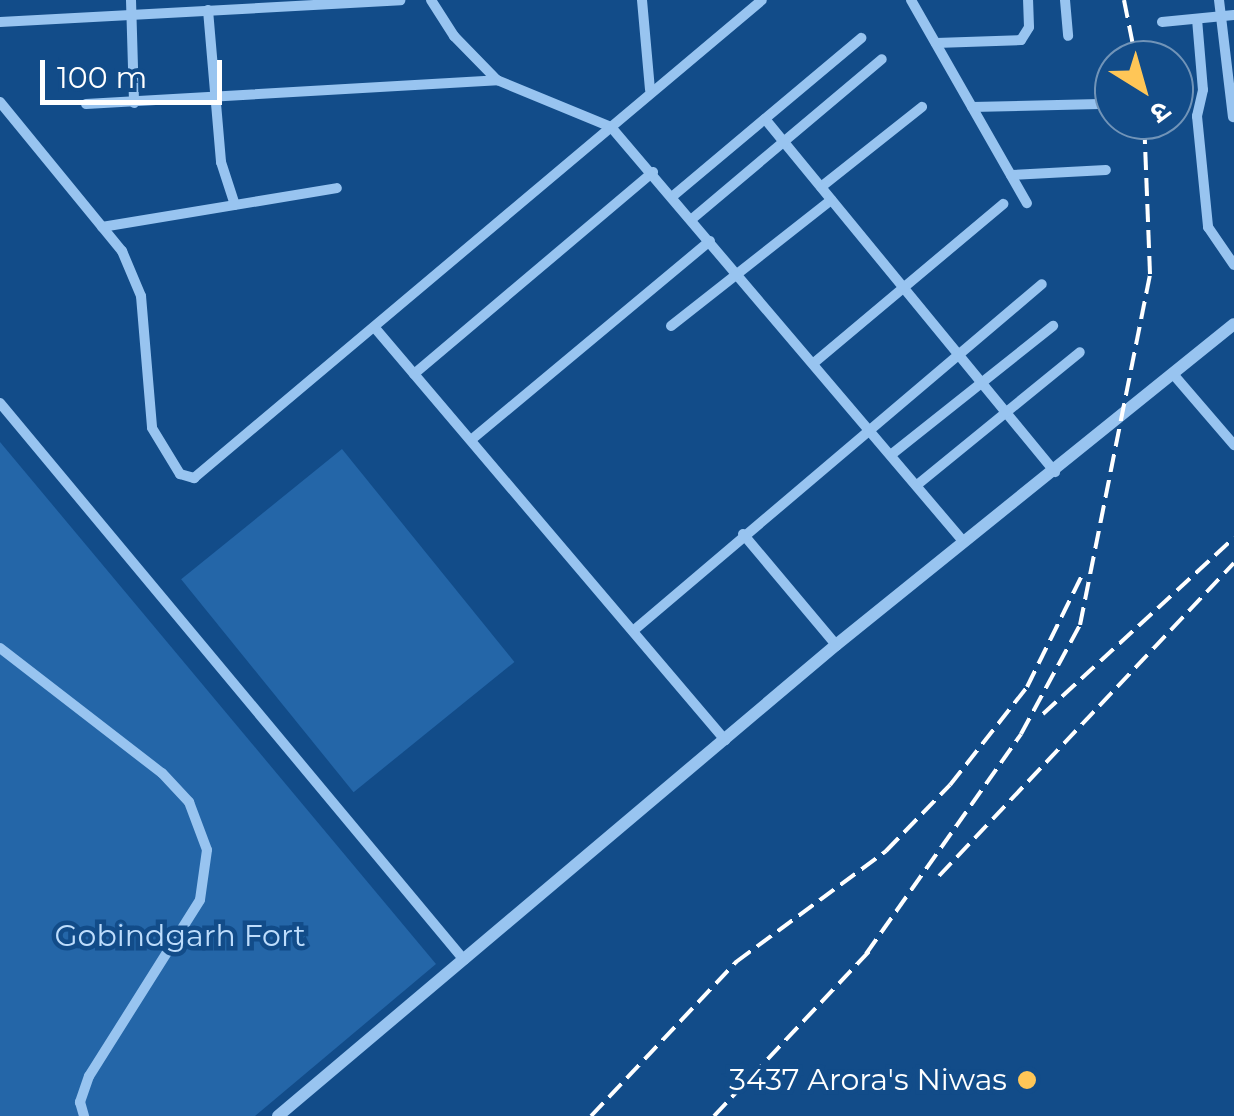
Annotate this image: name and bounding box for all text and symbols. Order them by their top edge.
scale bar [45,40,228,102]
north arrow [1094,40,1194,140]
text: 100 m [57,59,147,96]
text: उ [1144,94,1178,131]
park label: Gobindgarh Fort [54,918,306,954]
place label: 3437 Arora's Niwas [729,1062,1007,1098]
marker: 3437 Arora's Niwas [1016,1069,1038,1091]

